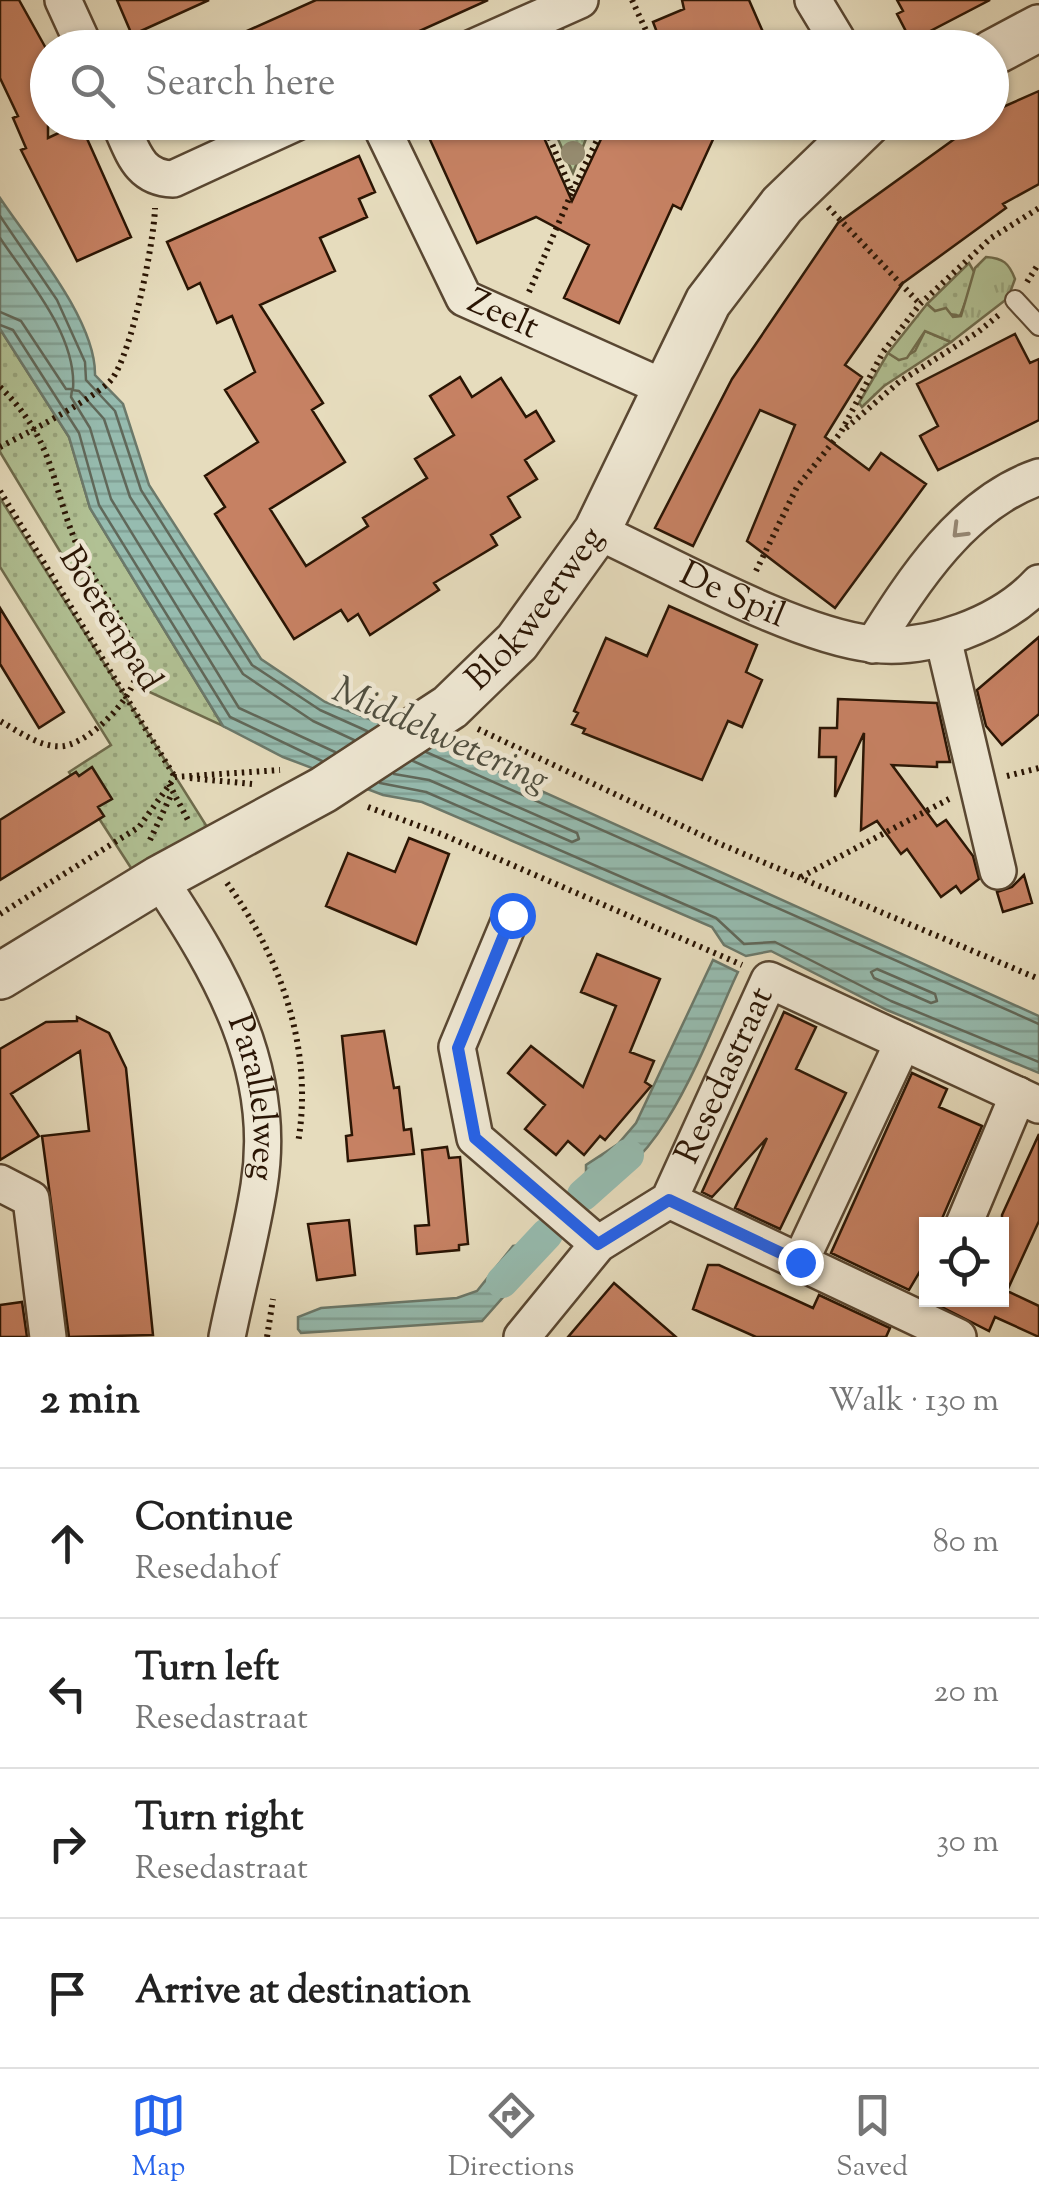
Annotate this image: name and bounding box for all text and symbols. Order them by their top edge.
search box [30,30,1009,140]
icon: search [65,58,120,113]
text: Search here [145,58,336,112]
street label: Zeelt [459,277,547,354]
street label: Blokweerweg [455,517,617,703]
one-way arrow [953,520,971,538]
street label: Boerenpad [44,538,174,702]
street label: De Spil [670,549,793,642]
water label: Middelwetering [323,665,557,809]
route start [490,893,536,939]
street label: Resedastraat [663,979,788,1173]
street label: Parallelweg [213,1008,288,1183]
map controls [919,1217,1009,1307]
button: locate [919,1217,1009,1307]
route end [778,1240,824,1286]
text: 2 min [40,1372,140,1432]
text: Walk · 130 m [828,1379,999,1425]
text: Continue [135,1493,293,1547]
icon: ahead [40,1516,95,1571]
text: 80 m [933,1520,999,1566]
text: Resedahof [135,1547,279,1593]
text: Turn left [135,1643,279,1697]
icon: left [40,1666,95,1721]
text: 20 m [934,1670,999,1716]
text: Resedastraat [135,1697,308,1743]
text: Turn right [135,1793,303,1847]
icon: right [40,1816,95,1871]
text: 30 m [936,1820,999,1866]
text: Resedastraat [135,1847,308,1893]
icon: arrive [40,1966,95,2021]
text: Arrive at destination [135,1966,471,2020]
tab: Map [131,2088,186,2188]
tab: Directions [448,2088,574,2188]
tab: Saved [836,2088,908,2188]

